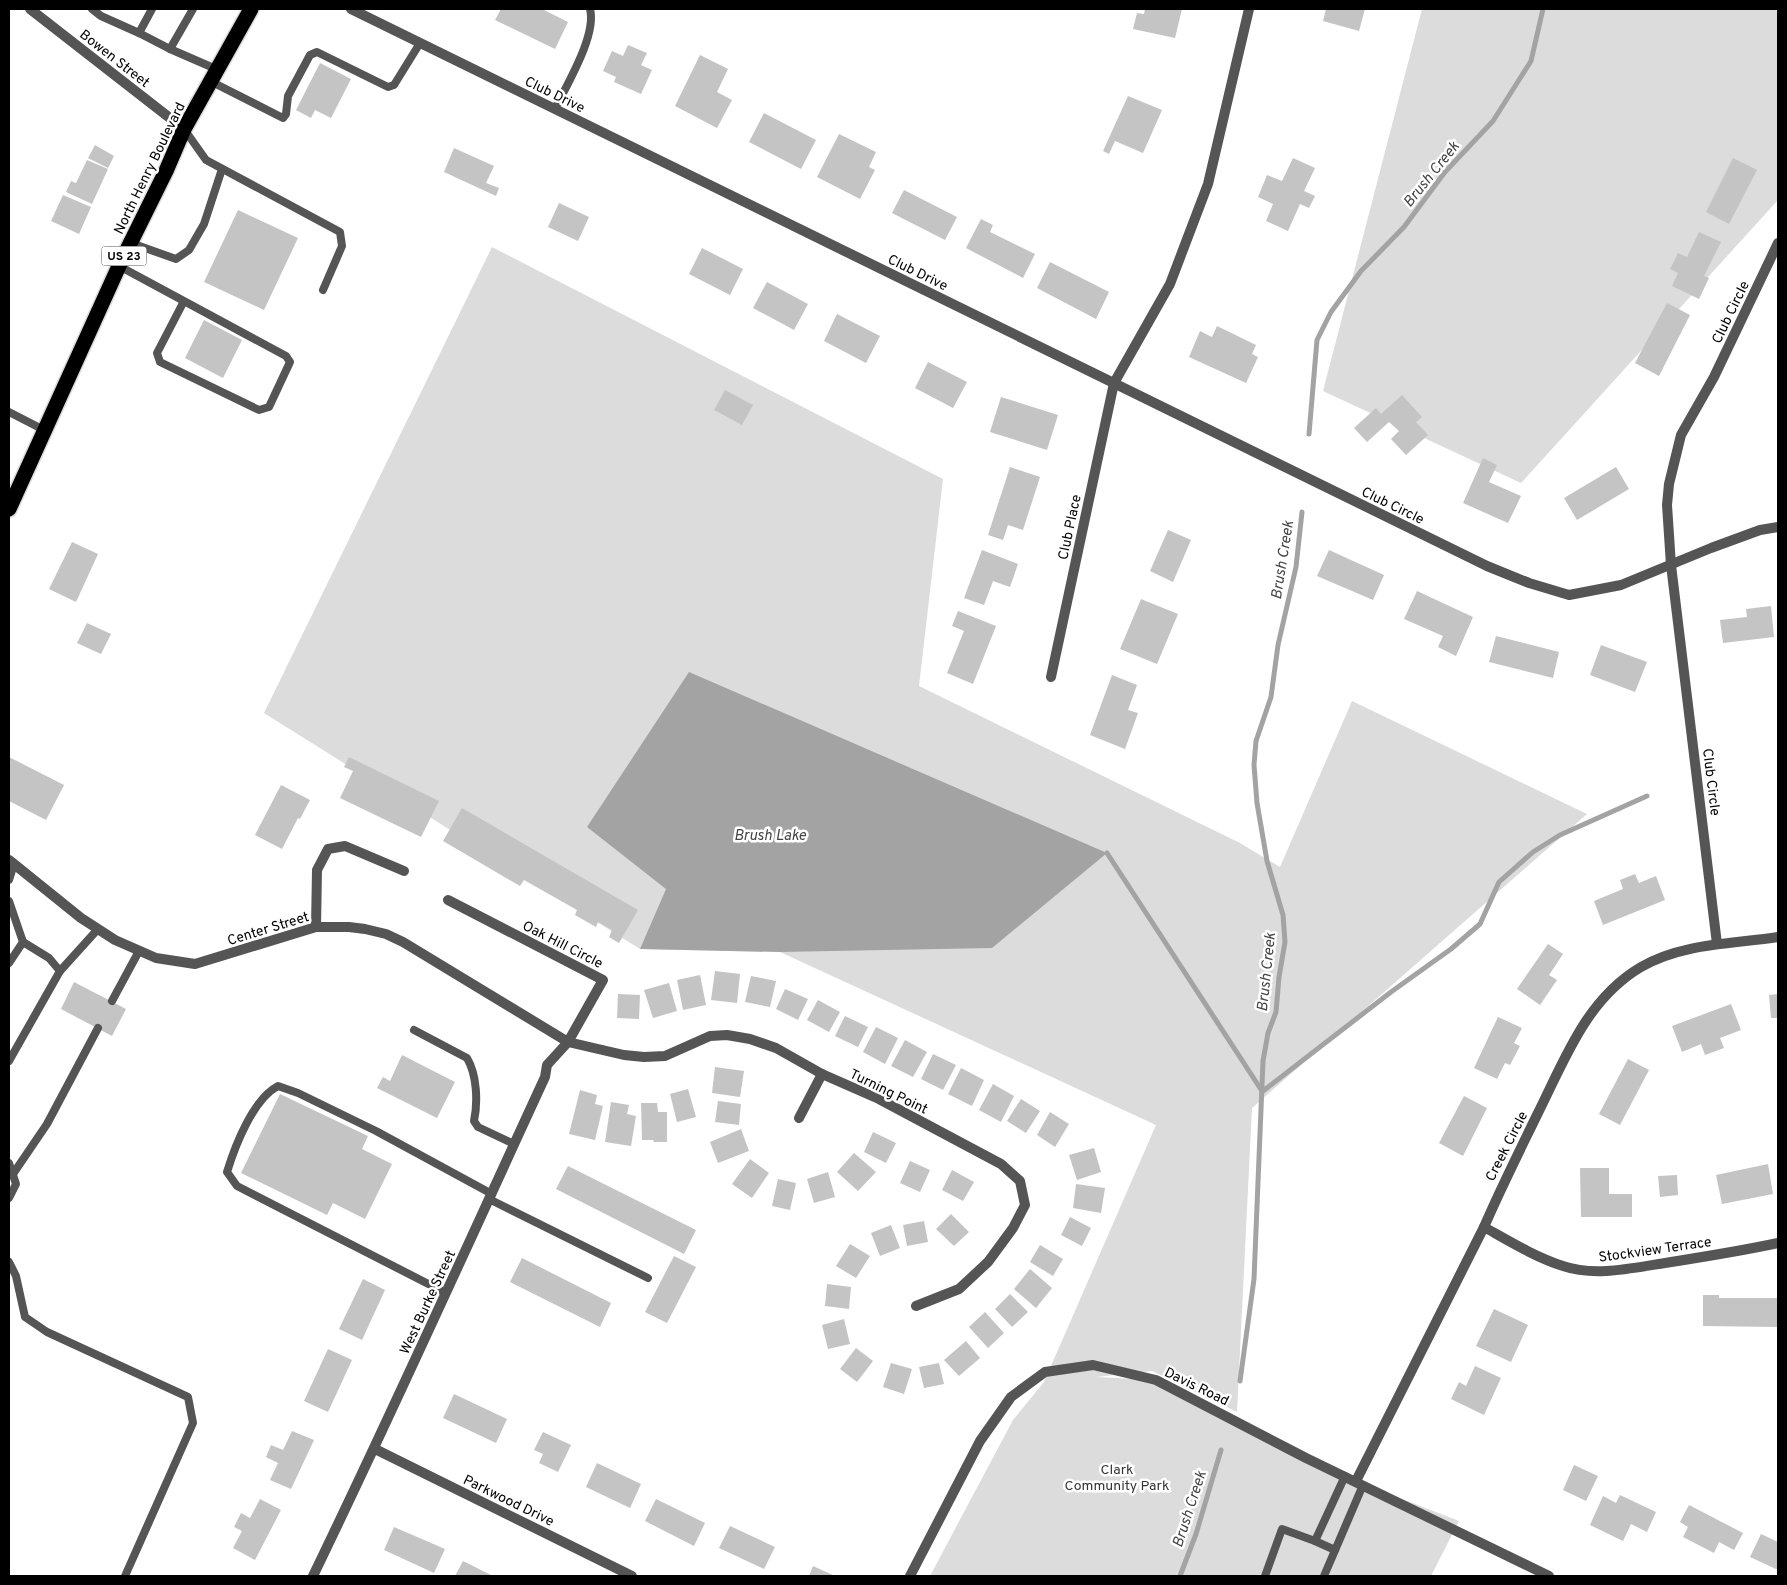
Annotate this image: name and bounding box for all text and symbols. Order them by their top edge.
street label: Bowen Street [76,27,153,92]
street label: Club Drive [521,73,587,117]
street label: North Henry Boulevard [111,100,190,237]
water label: Brush Creek [1400,138,1465,212]
road number: US 23 [102,247,146,266]
street label: Club Drive [884,251,950,295]
street label: Club Circle [1709,279,1754,347]
street label: Club Circle [1358,484,1426,529]
street label: Club Place [1055,493,1086,562]
water label: Brush Creek [1268,519,1299,601]
street label: Club Circle [1698,748,1723,817]
water label: Brush Lake [734,827,806,846]
street label: Center Street [226,909,311,950]
street label: Oak Hill Circle [519,918,605,973]
water label: Brush Creek [1254,931,1281,1013]
street label: Turning Point [846,1066,930,1119]
street label: Creek Circle [1482,1109,1532,1184]
street label: Stockview Terrace [1598,1234,1713,1267]
street label: West Burke Street [397,1248,460,1357]
street label: Davis Road [1161,1364,1231,1410]
park label: Clark Community Park [1065,1462,1169,1495]
water label: Brush Creek [1169,1468,1212,1550]
street label: Parkwood Drive [460,1472,557,1531]

